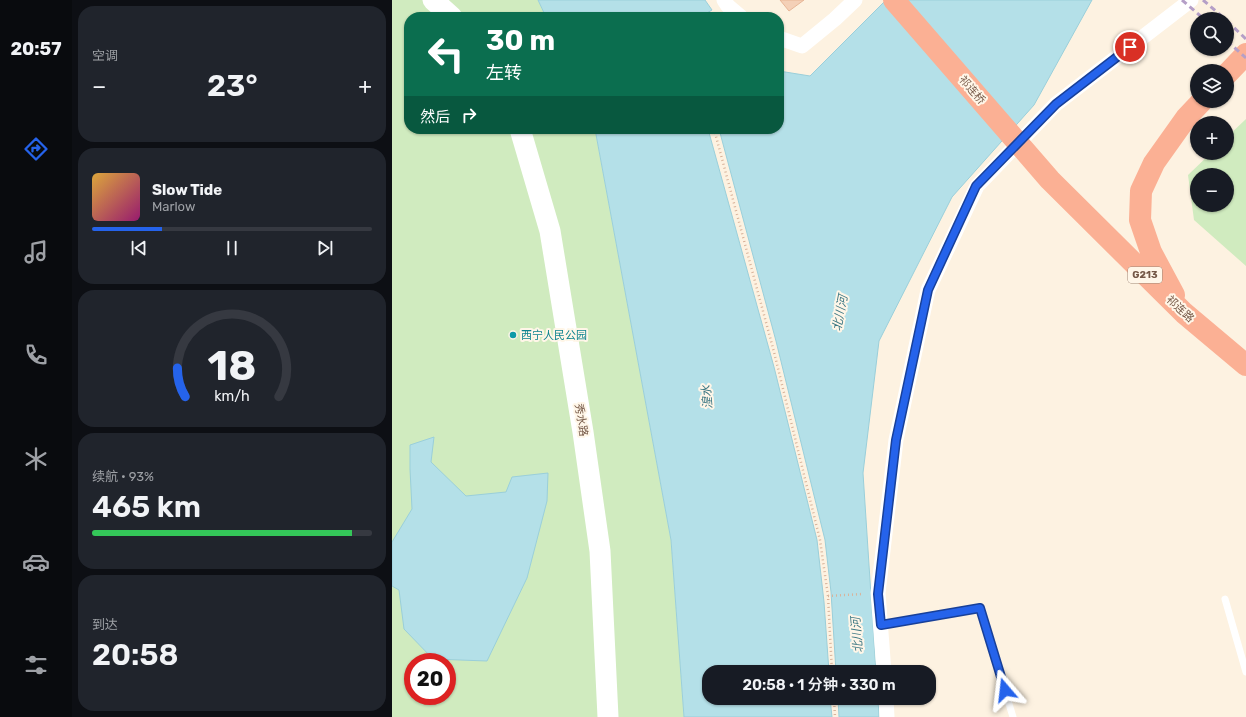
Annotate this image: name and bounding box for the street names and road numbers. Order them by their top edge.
street label: 祁连桥 [956,73,988,107]
road number: G213 [1128,267,1162,283]
street label: 祁连路 [1163,293,1197,325]
street label: 秀水路 [572,403,590,437]

